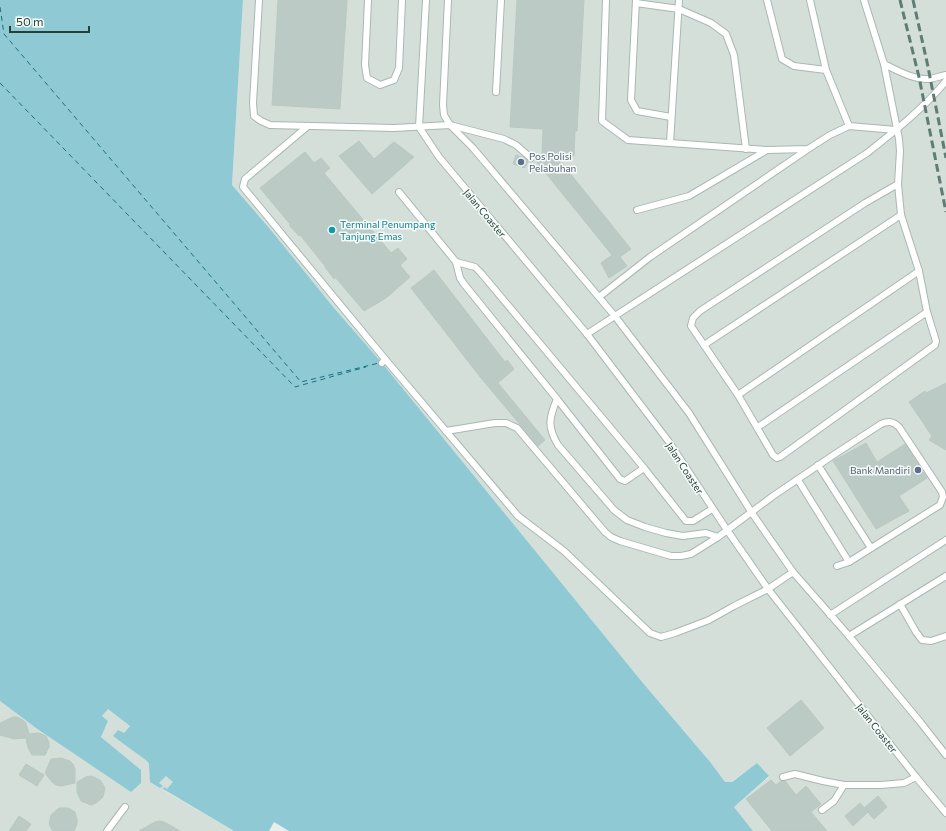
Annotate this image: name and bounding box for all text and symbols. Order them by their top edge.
scale bar [10,8,89,34]
text: 50 m [16,14,44,28]
place label: Pos Polisi Pelabuhan [529,150,576,174]
marker: Pos Polisi Pelabuhan [516,157,526,167]
street label: Jalan Coaster [461,186,509,240]
place label: Terminal Penumpang Tanjung Emas [340,218,436,242]
marker: Terminal Penumpang Tanjung Emas [327,225,337,235]
street label: Jalan Coaster [664,440,706,496]
place label: Bank Mandiri [850,464,910,476]
marker: Bank Mandiri [913,465,923,475]
street label: Jalan Coaster [854,701,900,755]

